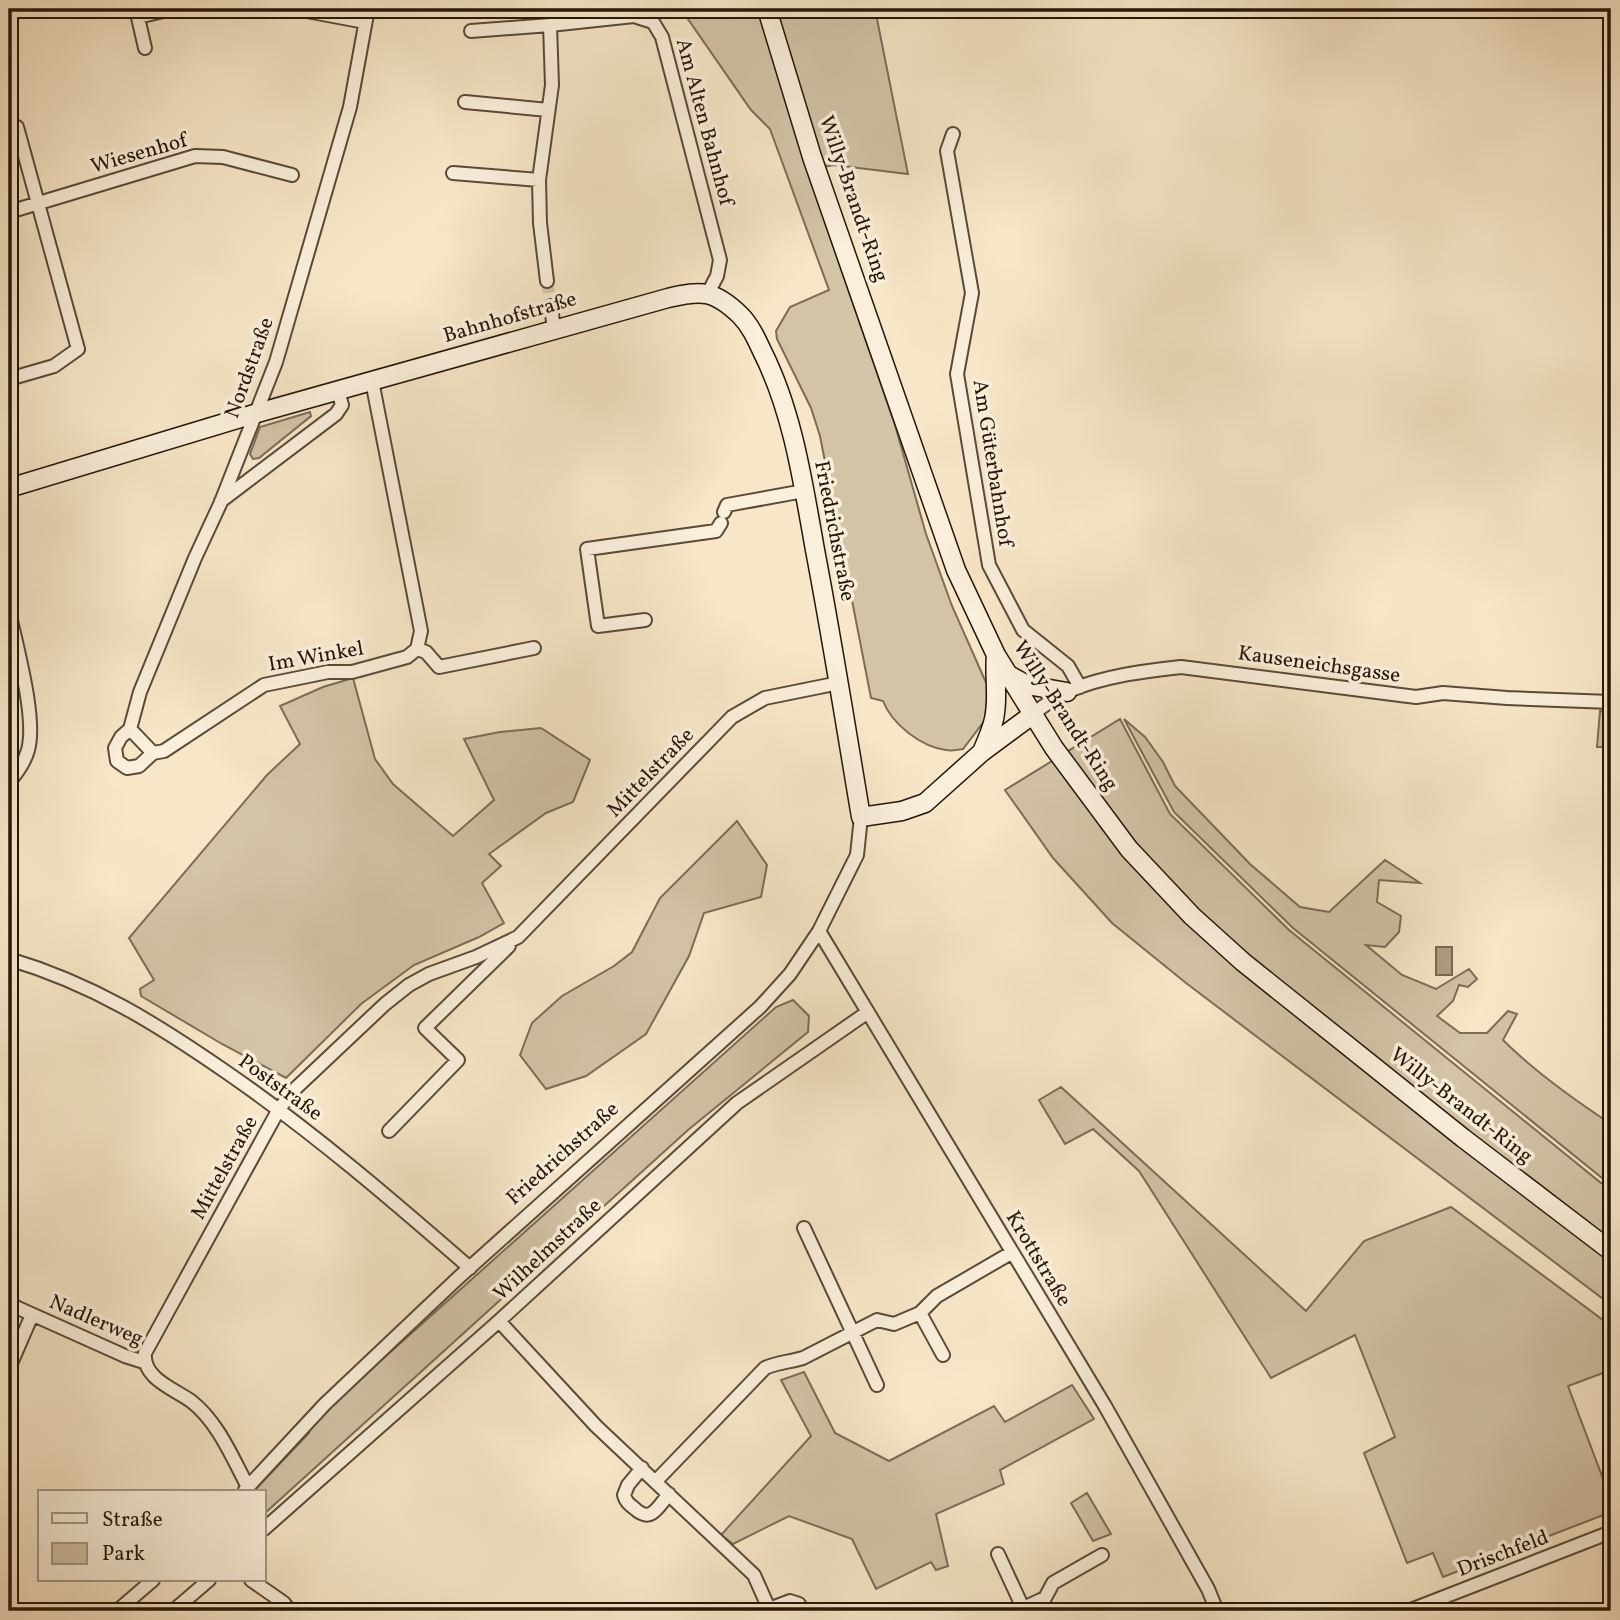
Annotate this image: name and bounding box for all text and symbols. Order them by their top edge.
street label: Am Alten Bahnhof [668,35,741,211]
street label: Willy-Brandt-Ring [811,112,895,286]
street label: Wiesenhof [87,126,192,182]
street label: Bahnhofstraße [440,285,580,351]
street label: Nordstraße [218,313,282,423]
street label: Am Güterbahnhof [964,377,1020,550]
street label: Friedrichstraße [806,458,862,604]
street label: Im Winkel [266,634,366,680]
street label: Willy-Brandt-Ring [1005,635,1125,797]
street label: Kauseneichsgasse [1236,639,1402,691]
street label: Mittelstraße [601,722,701,824]
street label: Willy-Brandt-Ring [1384,1041,1538,1171]
street label: Poststraße [232,1048,328,1128]
street label: Friedrichstraße [500,1095,626,1213]
street label: Mittelstraße [185,1111,265,1225]
street label: Wilhelmstraße [487,1192,609,1308]
street label: Krottstraße [998,1206,1078,1312]
street label: Nadlerweg [44,1288,148,1354]
legend [38,1490,266,1582]
text: Straße [102,1506,163,1535]
street label: Drischfeld [1453,1523,1553,1585]
text: Park [102,1540,145,1569]

